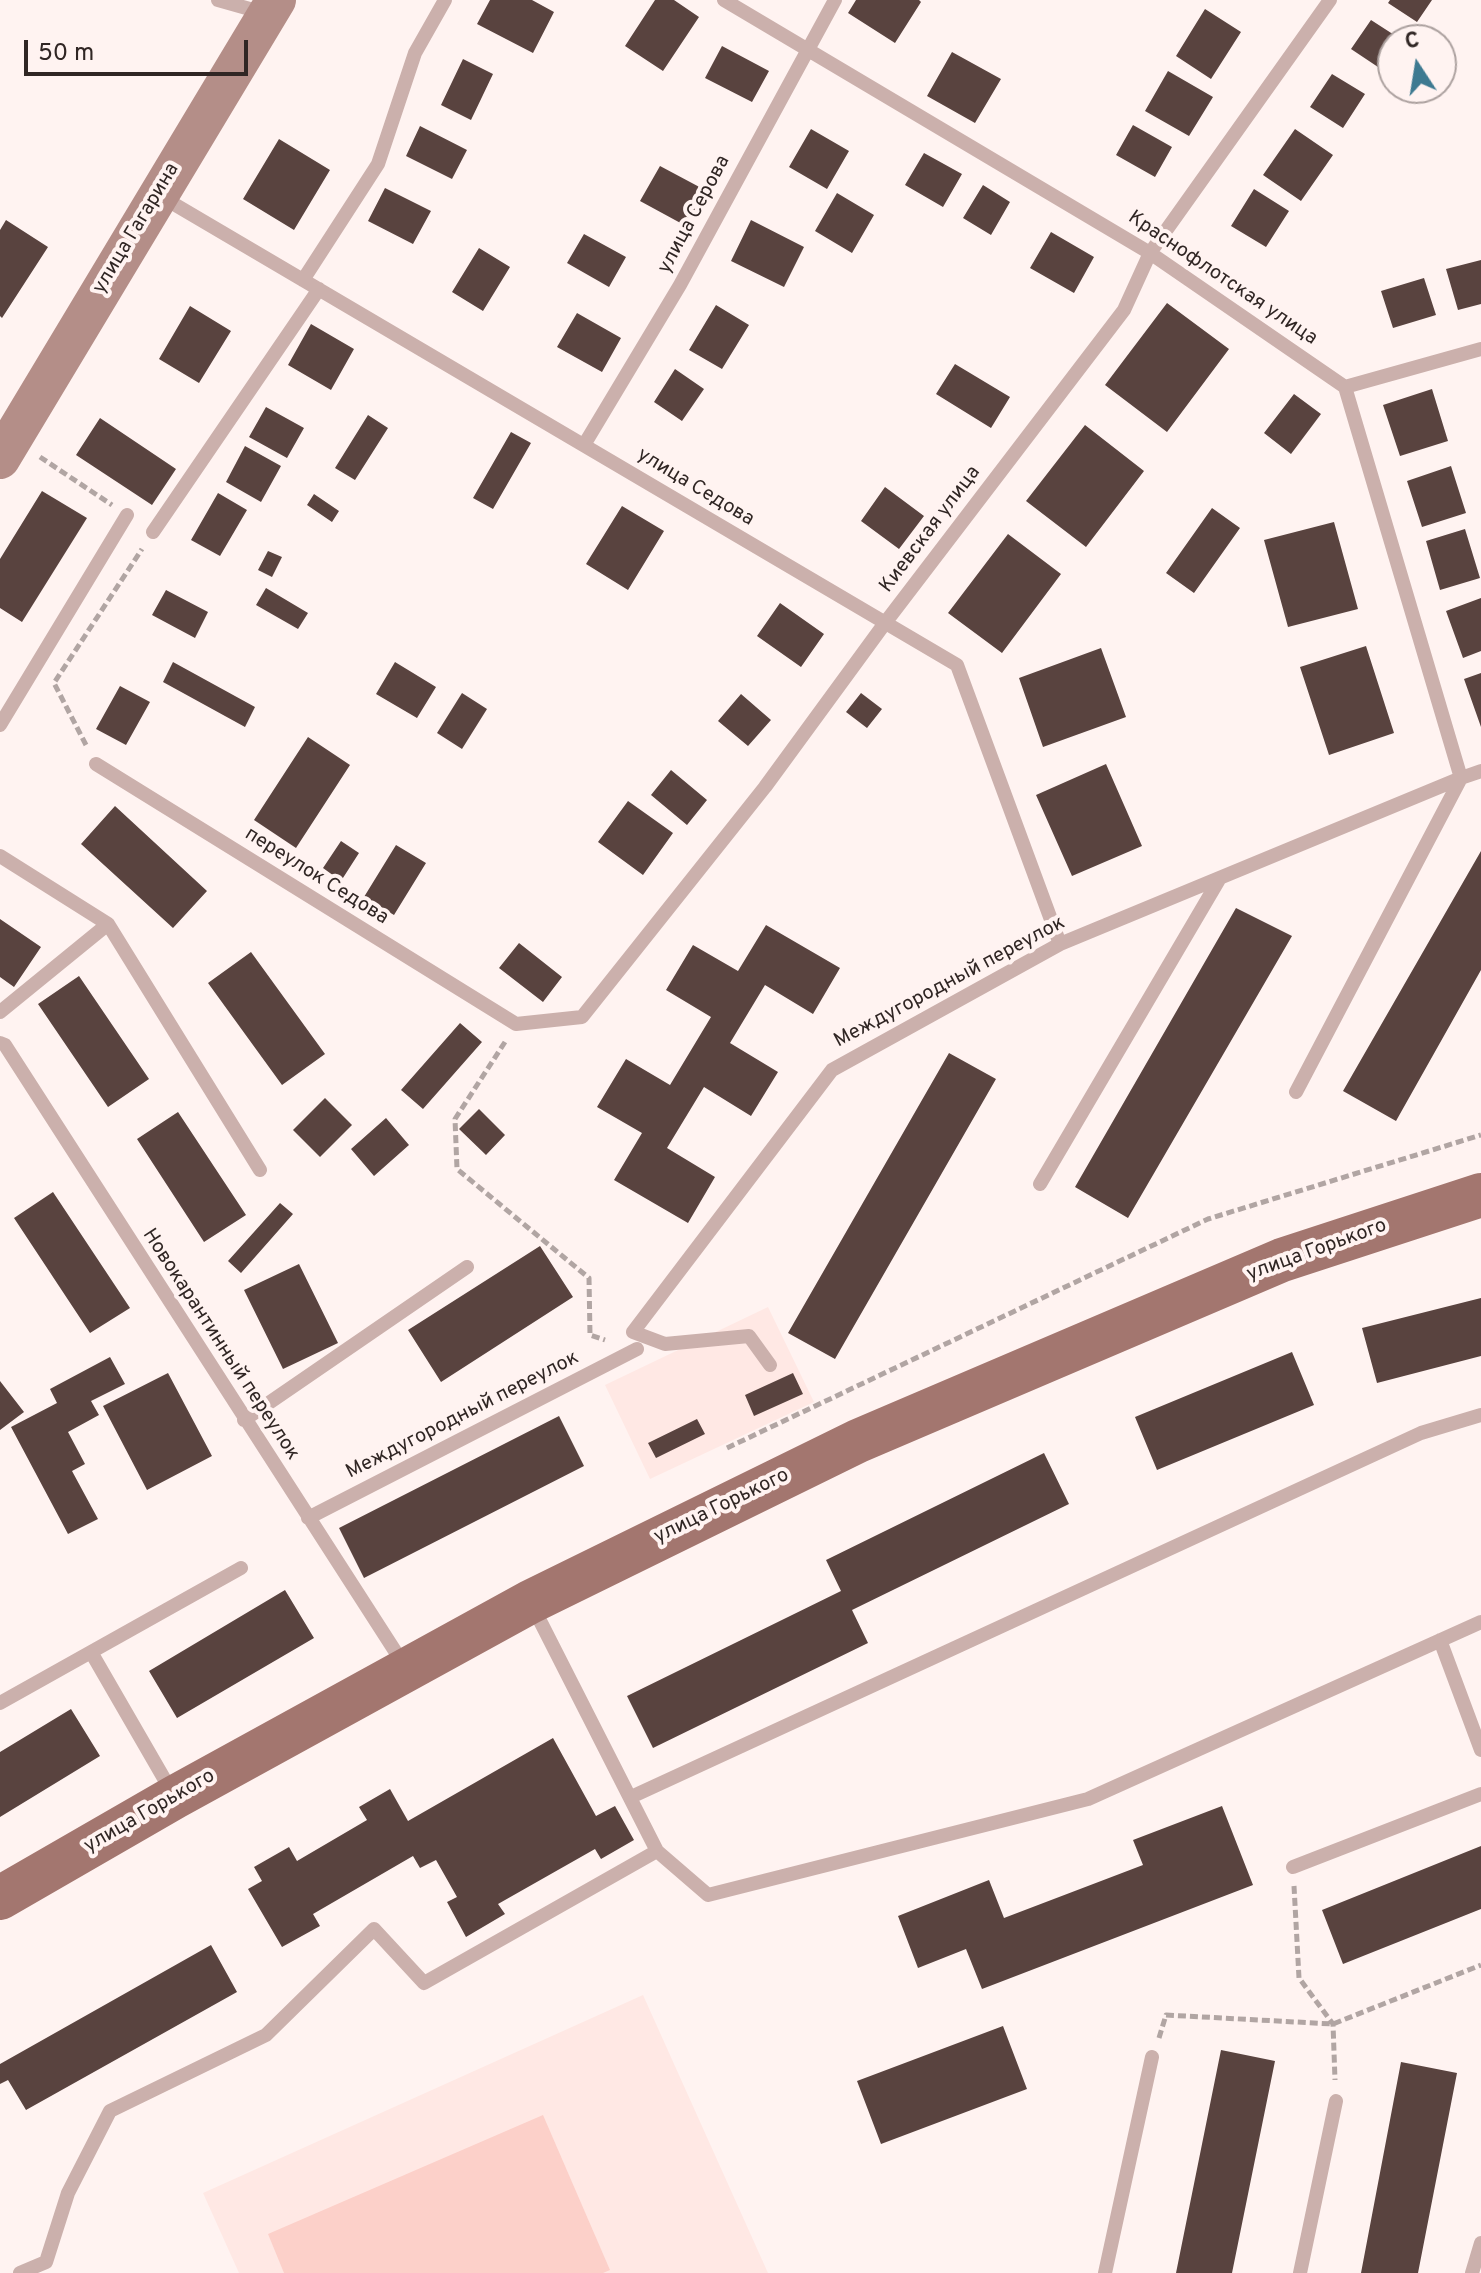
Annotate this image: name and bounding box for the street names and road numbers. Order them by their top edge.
street label: улица Серова [654,152,736,278]
street label: улица Гагарина [89,159,185,299]
street label: Краснофлотская улица [1123,207,1321,351]
street label: улица Седова [632,444,758,532]
street label: Киевская улица [875,462,987,598]
street label: переулок Седова [240,823,392,931]
street label: Междугородный переулок [830,912,1070,1054]
street label: улица Горького [1244,1215,1390,1287]
street label: Новокарантинный переулок [136,1225,304,1465]
street label: Междугородный переулок [343,1347,583,1485]
street label: улица Горького [651,1464,793,1550]
street label: улица Горького [80,1765,220,1859]

